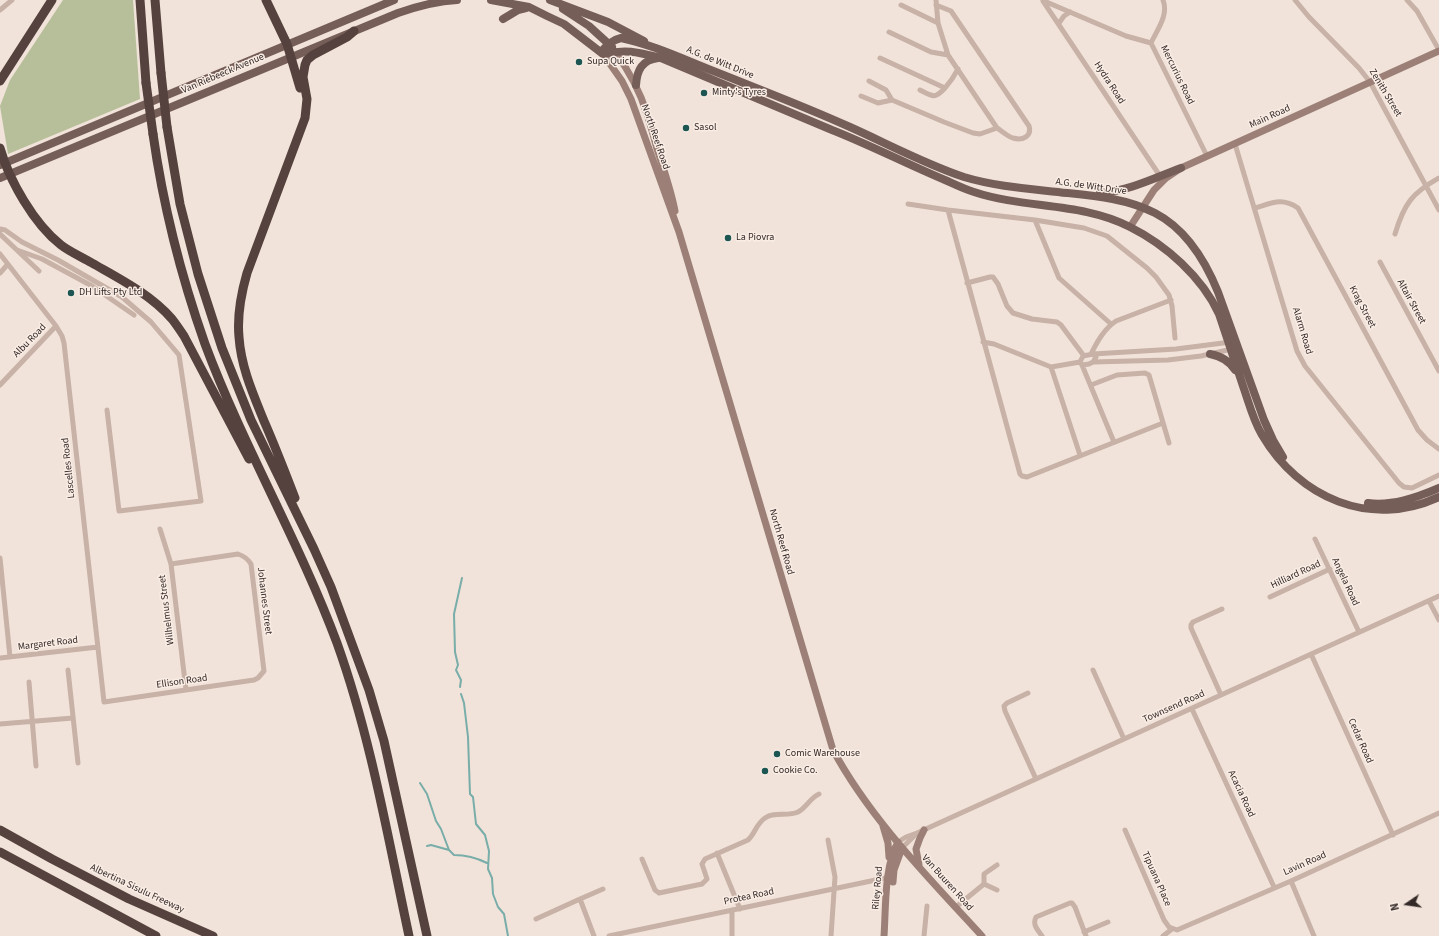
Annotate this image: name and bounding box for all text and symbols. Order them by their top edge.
street label: Mercurius Road [1157,43,1197,107]
street label: A.G. de Witt Drive [685,44,755,82]
street label: Van Riebeeck Avenue [180,51,266,97]
place label: Supa Quick [587,56,634,68]
marker: Supa Quick [574,57,584,67]
street label: Hydra Road [1091,59,1127,107]
street label: Zenith Street [1366,67,1404,119]
place label: Minty's Tyres [712,87,766,99]
marker: Minty's Tyres [699,88,709,98]
street label: North Reef Road [638,103,672,171]
street label: Main Road [1248,103,1292,131]
place label: Sasol [694,122,717,134]
marker: Sasol [681,123,691,133]
street label: A.G. de Witt Drive [1055,176,1127,198]
place label: La Piovra [736,232,774,244]
marker: La Piovra [723,233,733,243]
street label: Altair Street [1394,278,1428,326]
street label: Krag Street [1346,284,1378,330]
place label: DH Lifts Pty Ltd [79,287,142,299]
marker: DH Lifts Pty Ltd [66,288,76,298]
street label: Alarm Road [1289,306,1315,356]
street label: Albu Road [11,322,49,360]
street label: Lascelles Road [60,437,78,499]
street label: North Reef Road [766,508,796,576]
street label: Angela Road [1329,556,1361,608]
street label: Hilliard Road [1269,558,1323,592]
street label: Johannes Street [254,567,274,635]
street label: Wilhelmus Street [157,574,177,646]
street label: Margaret Road [17,634,79,654]
street label: Ellison Road [156,672,208,692]
street label: Townsend Road [1141,688,1207,726]
street label: Cedar Road [1345,717,1375,765]
place label: Comic Warehouse [785,748,860,760]
marker: Comic Warehouse [772,749,782,759]
place label: Cookie Co. [773,765,817,777]
marker: Cookie Co. [760,766,770,776]
street label: Acacia Road [1225,769,1257,819]
street label: Lavin Road [1282,849,1328,879]
street label: Tipuana Place [1139,850,1173,908]
street label: Van Buuren Road [919,852,975,914]
street label: Albertina Sisulu Freeway [88,862,186,916]
street label: Riley Road [870,866,886,910]
north arrow [1387,884,1427,924]
street label: Protea Road [723,886,775,908]
text: N [1387,902,1403,912]

